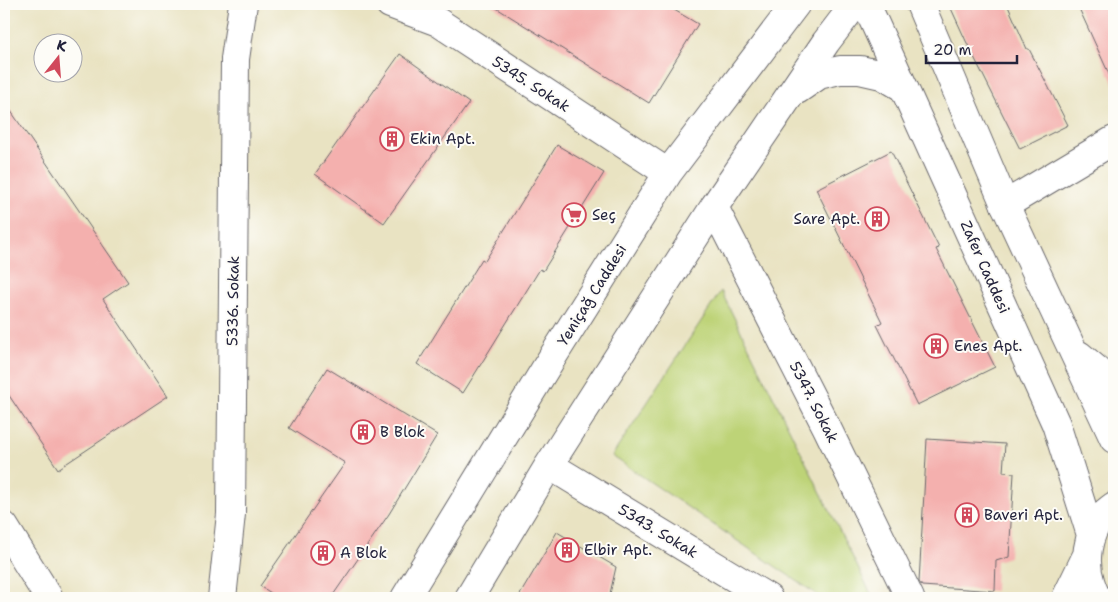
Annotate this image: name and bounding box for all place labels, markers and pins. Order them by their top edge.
building icon: Ekin Apt. [379,126,405,152]
place label: Ekin Apt. [410,129,475,149]
supermarket icon: Seç [561,202,587,228]
place label: Seç [592,205,616,225]
building icon: Sare Apt. [864,206,890,232]
place label: Sare Apt. [794,209,860,229]
building icon: Enes Apt. [923,333,949,359]
place label: Enes Apt. [954,336,1022,356]
building icon: B Blok [350,419,376,445]
place label: B Blok [380,422,425,442]
building icon: Baveri Apt. [954,502,980,528]
place label: Baveri Apt. [984,505,1063,525]
building icon: Elbir Apt. [554,537,580,563]
building icon: A Blok [310,540,336,566]
place label: Elbir Apt. [584,540,652,560]
place label: A Blok [340,543,387,563]

